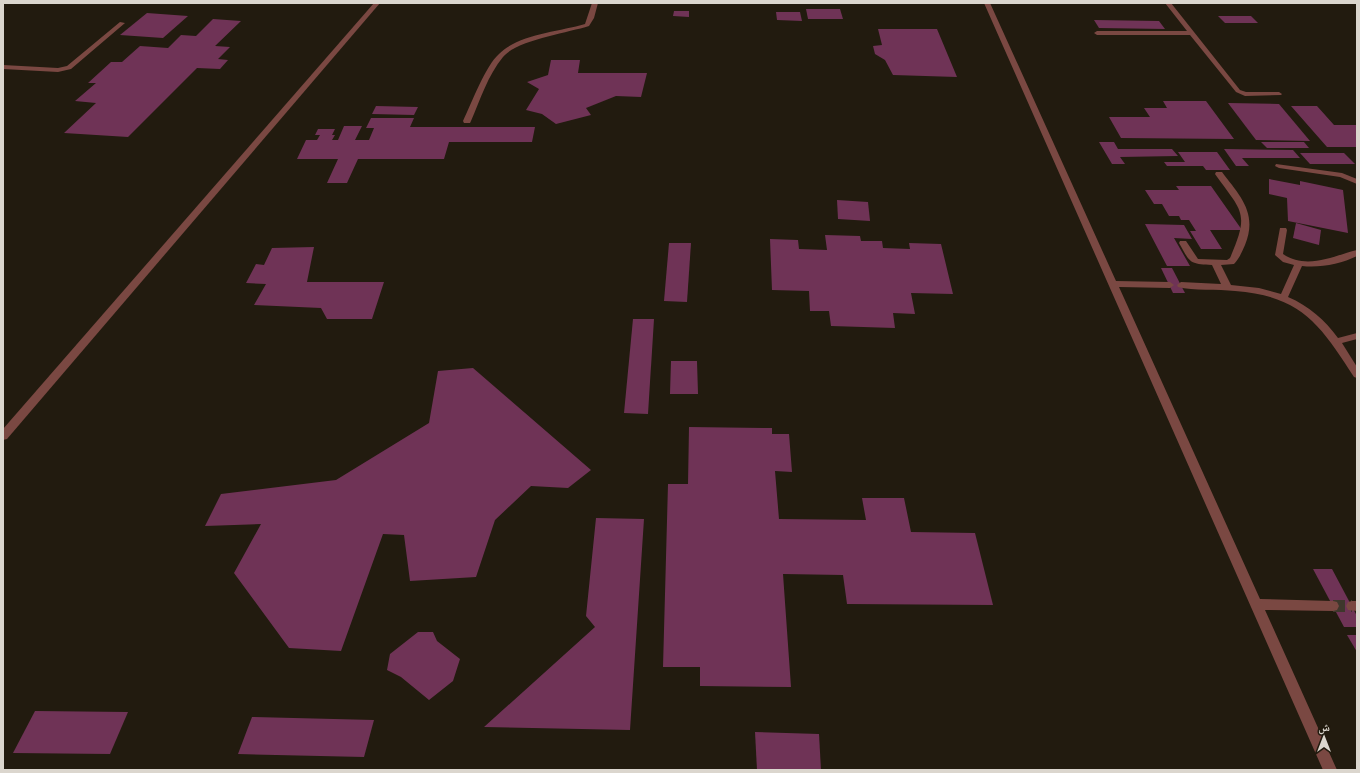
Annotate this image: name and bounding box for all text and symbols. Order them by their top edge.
north arrow [1304,717,1344,757]
text: ش [1318,720,1330,735]

